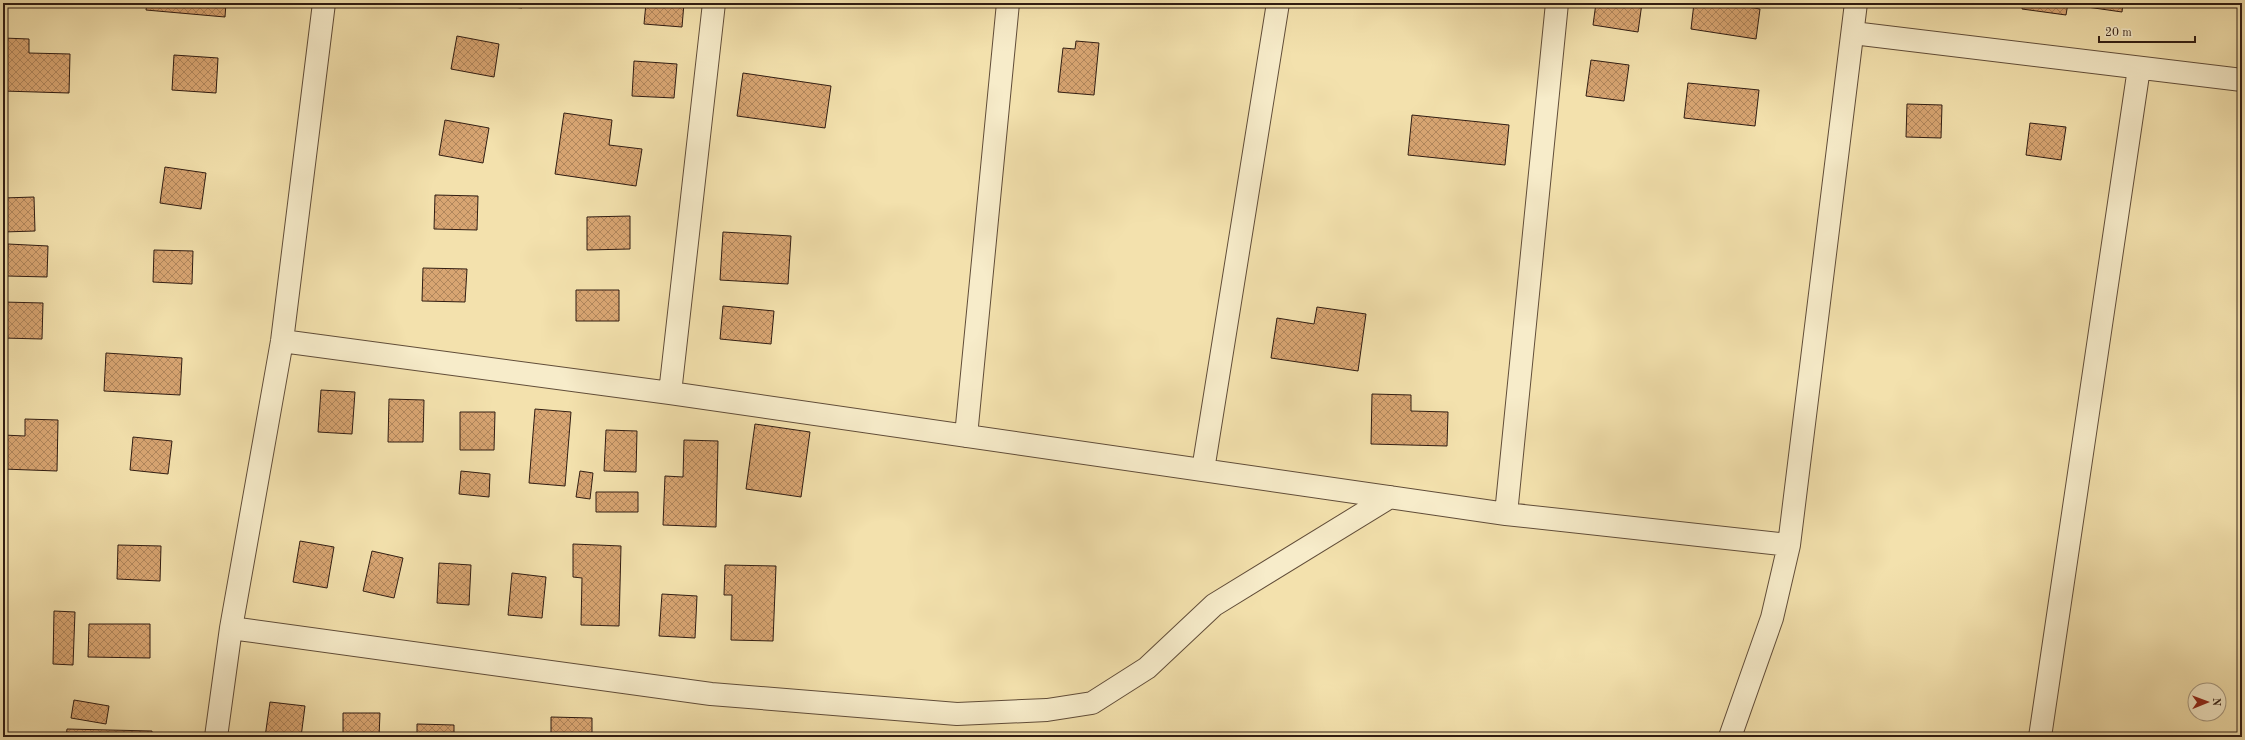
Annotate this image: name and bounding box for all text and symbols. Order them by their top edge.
scale bar [2099,18,2195,44]
text: 20 m [2105,27,2132,39]
north arrow [2187,682,2227,722]
text: N [2210,698,2221,707]

